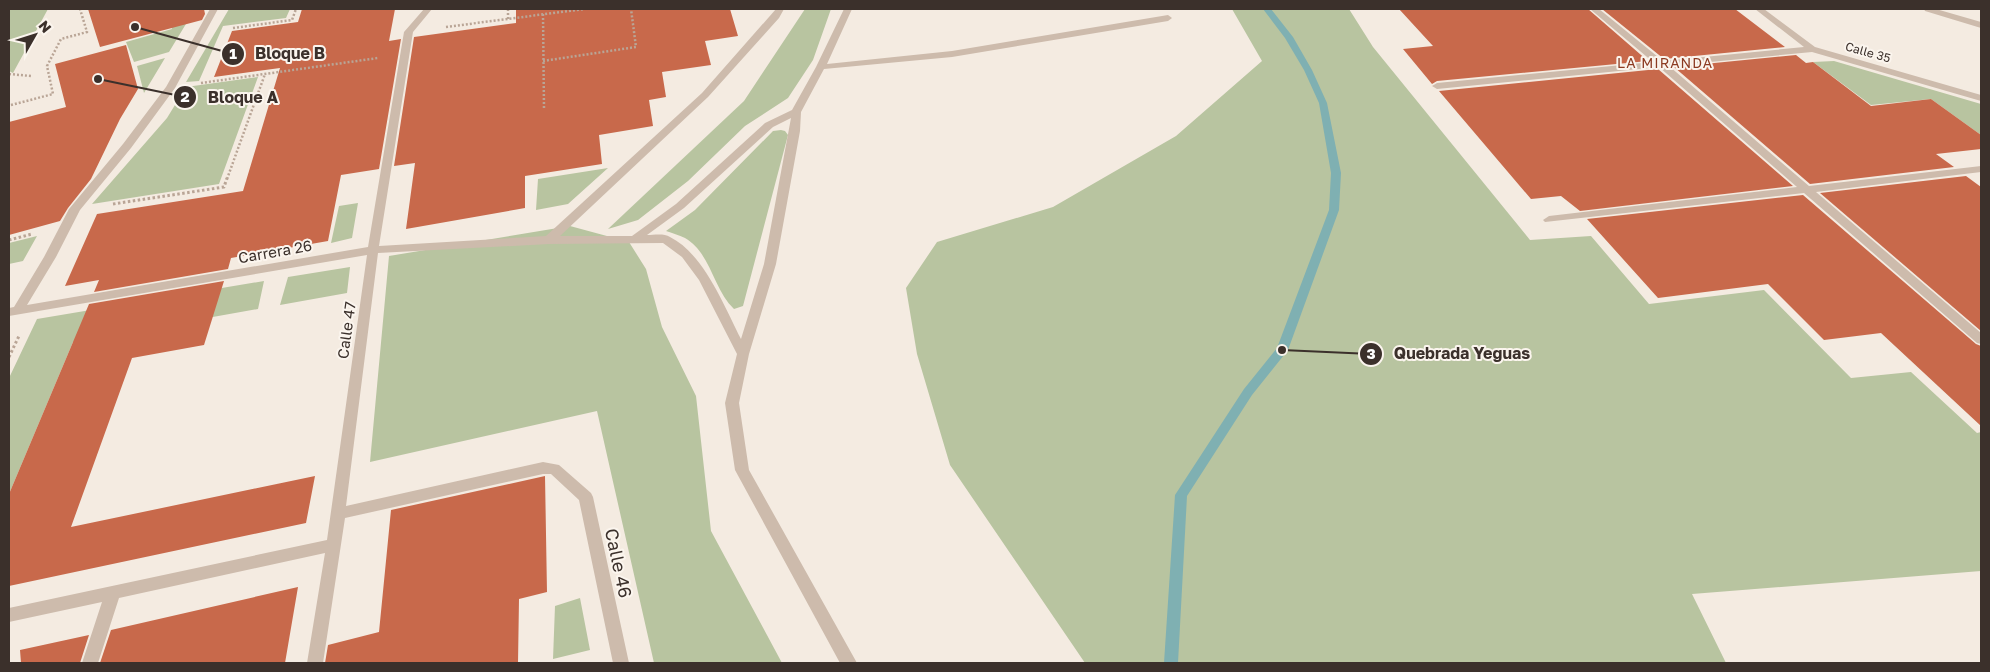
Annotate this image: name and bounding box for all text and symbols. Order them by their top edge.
north arrow [10,10,60,60]
text: N [36,17,55,36]
callout: Bloque B [220,38,335,69]
street label: Calle 35 [1844,38,1892,66]
text: Bloque B [255,43,325,63]
text: 1 [229,44,237,62]
district label: LA MIRANDA [1617,54,1713,71]
callout: Bloque A [173,82,288,113]
text: 2 [180,87,190,105]
text: Bloque A [208,87,279,107]
street label: Carrera 26 [237,236,313,266]
street label: Calle 47 [333,300,359,360]
callout: Quebrada Yeguas [1359,338,1540,369]
text: Quebrada Yeguas [1394,343,1530,363]
text: 3 [1366,344,1376,362]
street label: Calle 46 [601,526,637,600]

